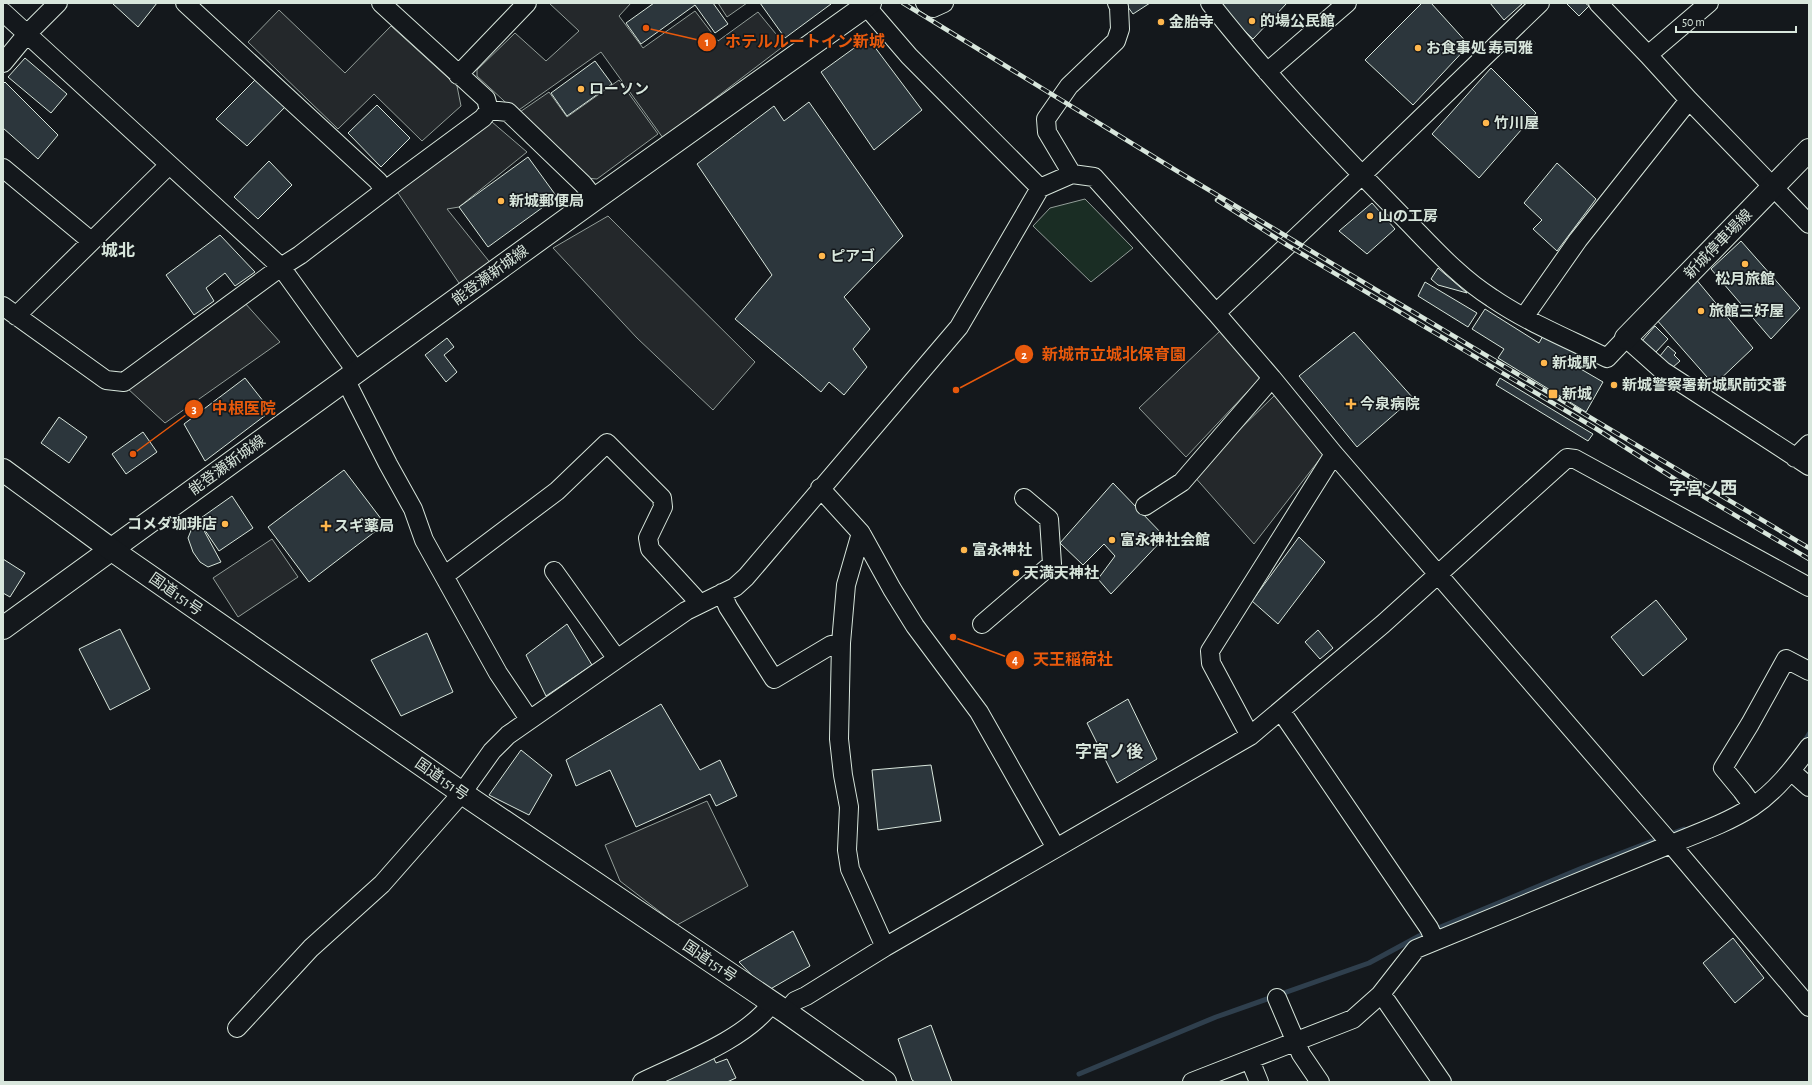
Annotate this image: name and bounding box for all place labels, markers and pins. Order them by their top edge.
place label: 的場公民館 [1260,13,1335,29]
place label: 金胎寺 [1169,14,1214,30]
marker: 的場公民館 [1247,16,1257,26]
marker: 金胎寺 [1156,17,1166,27]
callout: ホテルルートイン新城 [697,28,893,56]
place label: お食事処 寿司雅 [1426,40,1533,56]
marker: お食事処 寿司雅 [1413,43,1423,53]
place label: ローソン [589,82,649,97]
marker: ローソン [576,84,586,94]
place label: 竹川屋 [1494,115,1539,131]
marker: 竹川屋 [1481,118,1491,128]
place label: 新城郵便局 [509,192,584,209]
marker: 新城郵便局 [496,196,506,206]
place label: 山の工房 [1378,209,1438,224]
marker: 山の工房 [1365,211,1375,221]
place label: ピアゴ [830,248,875,264]
marker: ピアゴ [817,251,827,261]
marker: 松月旅館 [1740,259,1750,269]
place label: 松月旅館 [1715,270,1775,287]
place label: 旅館三好屋 [1709,302,1784,319]
marker: 旅館三好屋 [1696,306,1706,316]
callout: 新城市立城北保育園 [1014,340,1194,368]
place label: 新城駅 [1552,354,1597,371]
marker: 新城駅 [1539,358,1549,368]
place label: 新城警察署新城駅前交番 [1622,376,1787,393]
marker: 新城警察署新城駅前交番 [1609,380,1619,390]
place label: 新城 [1562,385,1592,402]
marker: 新城 [1547,388,1559,400]
callout: 中根医院 [184,395,284,423]
place label: 今泉病院 [1360,396,1420,412]
marker: 今泉病院 [1345,398,1357,410]
place label: コメダ珈琲店 [127,516,217,532]
place label: スギ薬局 [334,517,394,534]
marker: コメダ珈琲店 [220,519,230,529]
marker: スギ薬局 [321,521,331,531]
place label: 富永神社会館 [1120,531,1210,548]
marker: 富永神社会館 [1107,535,1117,545]
place label: 富永神社 [972,541,1032,558]
marker: 富永神社 [959,545,969,555]
place label: 天満天神社 [1024,564,1099,581]
marker: 天満天神社 [1011,568,1021,578]
callout: 天王稲荷社 [1005,646,1121,674]

